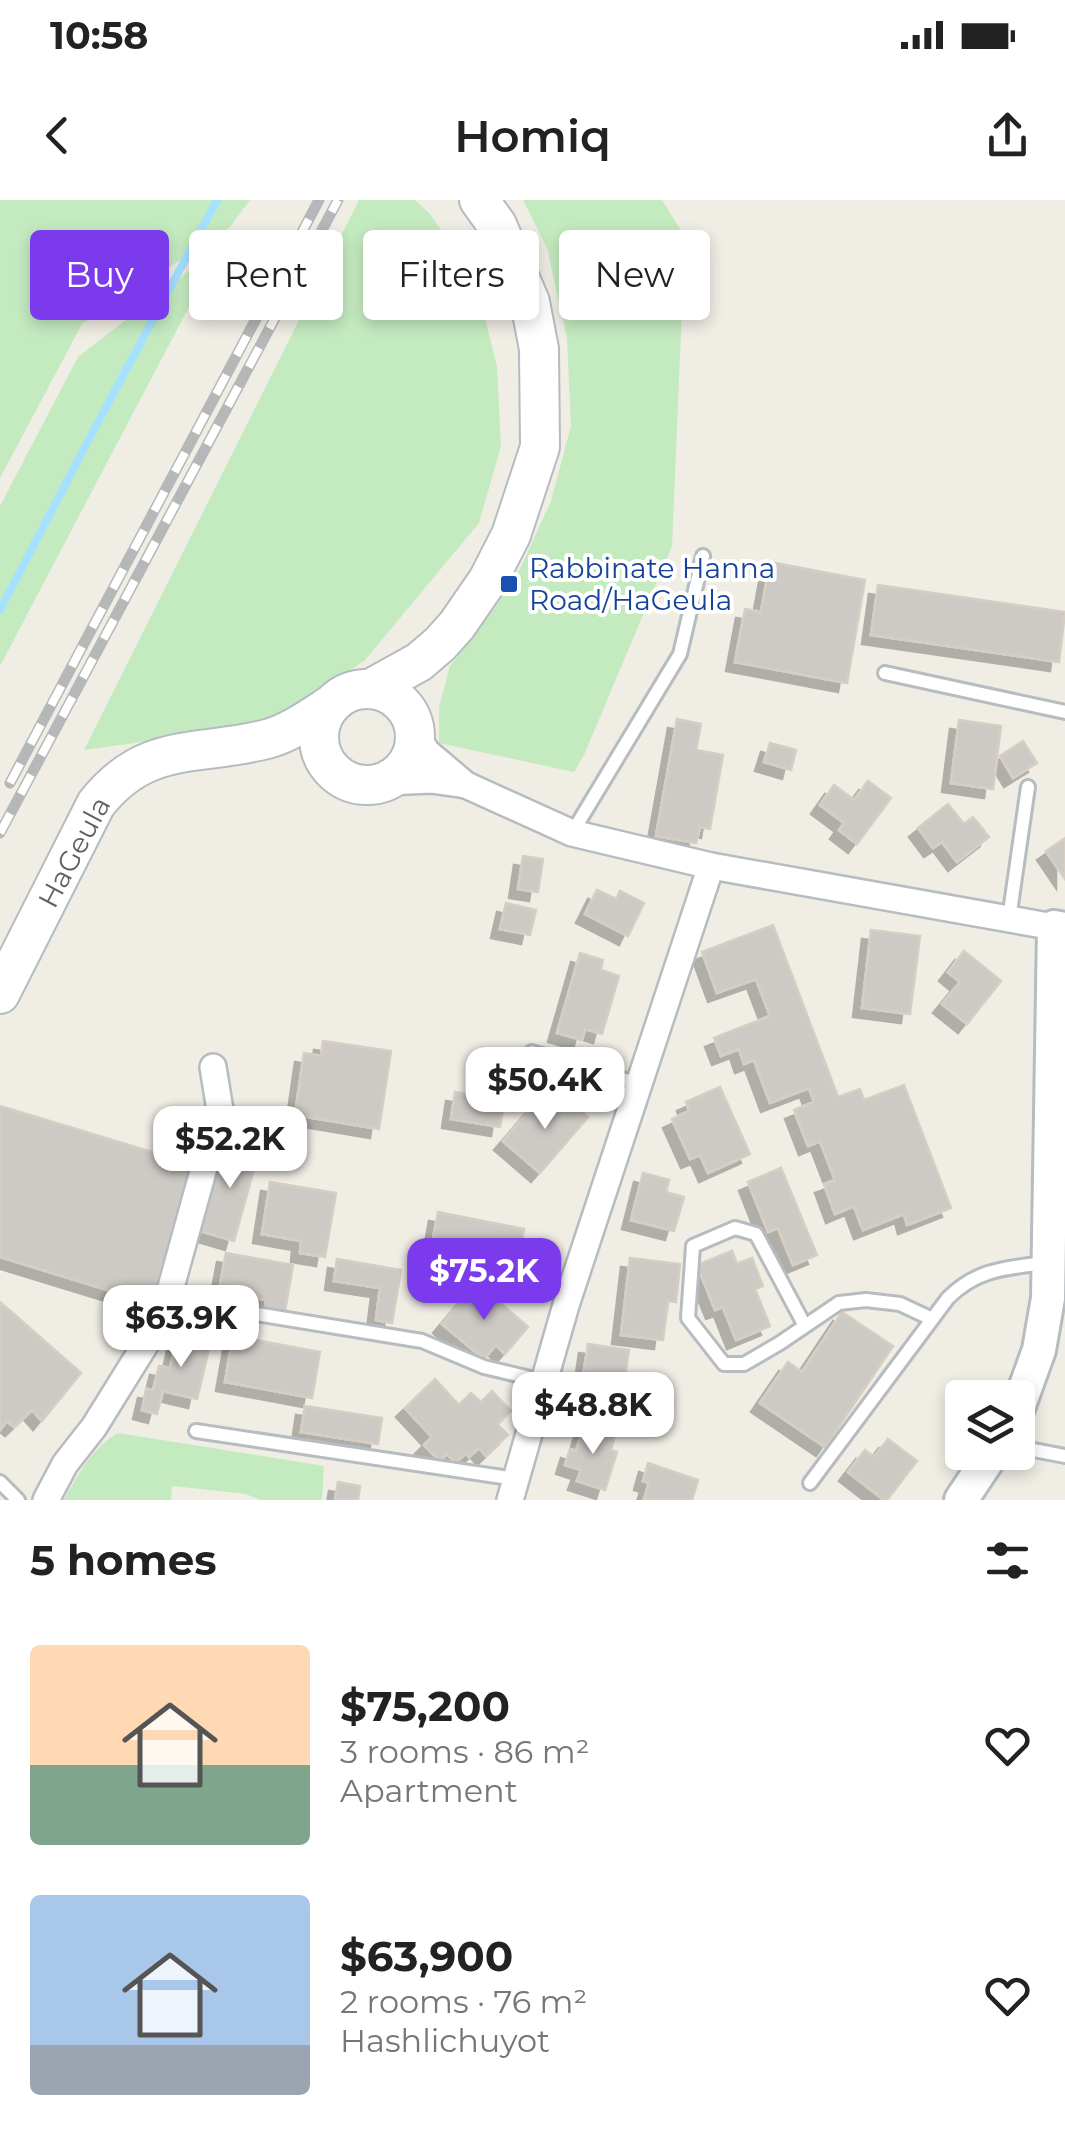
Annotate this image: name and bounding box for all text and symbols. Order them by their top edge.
text: 10:58 [50,12,148,59]
icon: back [30,108,85,163]
text: Homiq [454,108,611,163]
icon: share [980,108,1035,163]
chip: Buy [30,230,169,320]
chip: Rent [189,230,343,320]
chip: Filters [363,230,539,320]
chip: New [559,230,710,320]
place label: Rabbinate Hanna Road/HaGeula [529,551,775,617]
marker: Rabbinate Hanna Road/HaGeula [498,573,520,595]
street label: HaGeula [31,791,117,913]
pin: $50.4K [464,1047,626,1132]
text: $50.4K [488,1060,602,1099]
pin: $52.2K [149,1106,311,1191]
text: $52.2K [175,1119,285,1158]
pin: $75.2K [403,1238,565,1323]
text: $75.2K [429,1251,539,1290]
pin: $63.9K [100,1285,262,1370]
text: $63.9K [125,1298,237,1337]
pin: $48.8K [512,1372,674,1457]
map controls [945,1380,1035,1470]
button: layers [945,1380,1035,1470]
text: $48.8K [534,1385,652,1424]
icon: filters [980,1533,1035,1588]
text: 5 homes [30,1534,217,1586]
text: $75,200 [340,1680,510,1732]
icon: home [110,1685,230,1805]
icon: heart [980,1718,1035,1773]
text: 3 rooms · 86 m² [340,1732,589,1771]
text: Apartment [340,1771,518,1810]
text: $63,900 [340,1930,513,1982]
icon: home [110,1935,230,2055]
icon: heart [980,1968,1035,2023]
text: 2 rooms · 76 m² [340,1982,587,2021]
text: Hashlichuyot [340,2021,550,2060]

